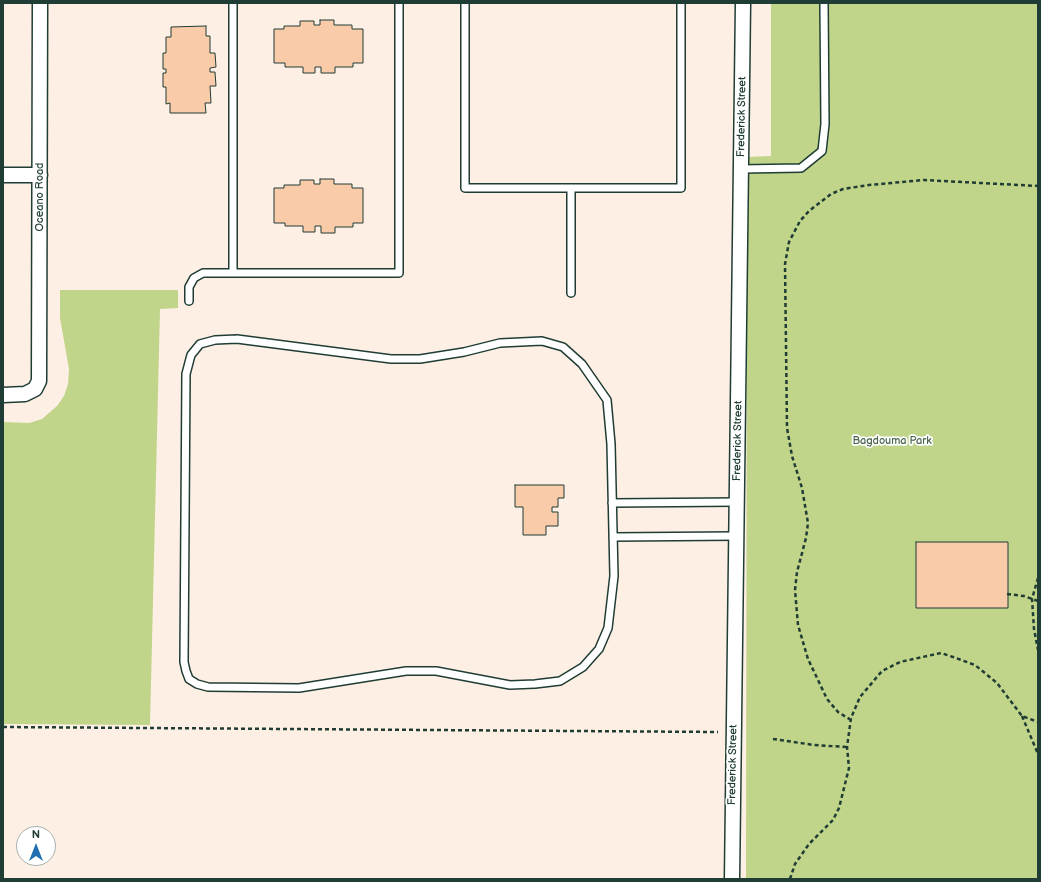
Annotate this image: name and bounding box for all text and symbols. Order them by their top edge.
street label: Frederick Street [735,77,749,157]
street label: Oceano Road [33,163,47,231]
street label: Frederick Street [731,401,745,481]
park label: Bagdouma Park [852,434,932,448]
street label: Frederick Street [726,725,740,805]
north arrow [16,826,56,866]
text: N [32,828,40,841]

